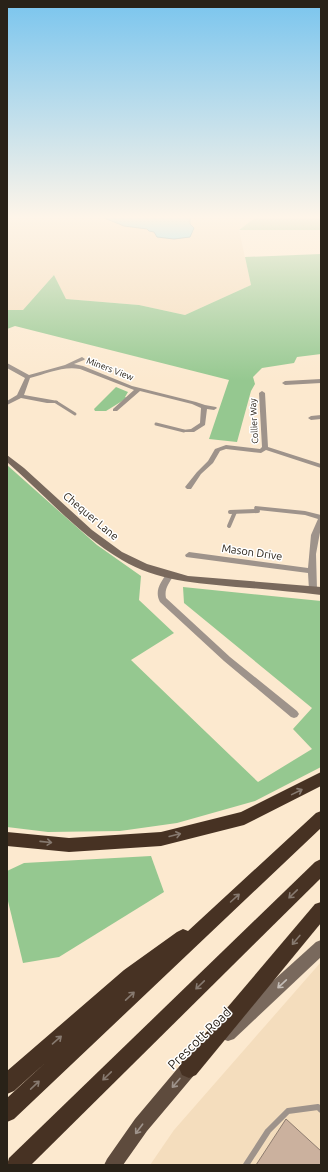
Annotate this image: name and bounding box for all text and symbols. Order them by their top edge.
street label: Miners View [85,355,135,383]
street label: Collier Way [248,398,260,444]
street label: Chequer Lane [61,489,121,543]
street label: Mason Drive [221,542,283,562]
one-way arrow [291,788,303,795]
one-way arrow [168,831,181,838]
one-way arrow [39,839,52,846]
one-way arrow [288,889,298,899]
one-way arrow [230,893,240,903]
one-way arrow [291,935,300,946]
one-way arrow [277,979,288,988]
one-way arrow [195,980,205,990]
one-way arrow [125,992,135,1001]
street label: Prescott Road [165,1004,233,1072]
one-way arrow [52,1035,63,1044]
one-way arrow [102,1071,112,1080]
one-way arrow [171,1078,180,1089]
one-way arrow [30,1081,41,1090]
one-way arrow [135,1123,143,1134]

